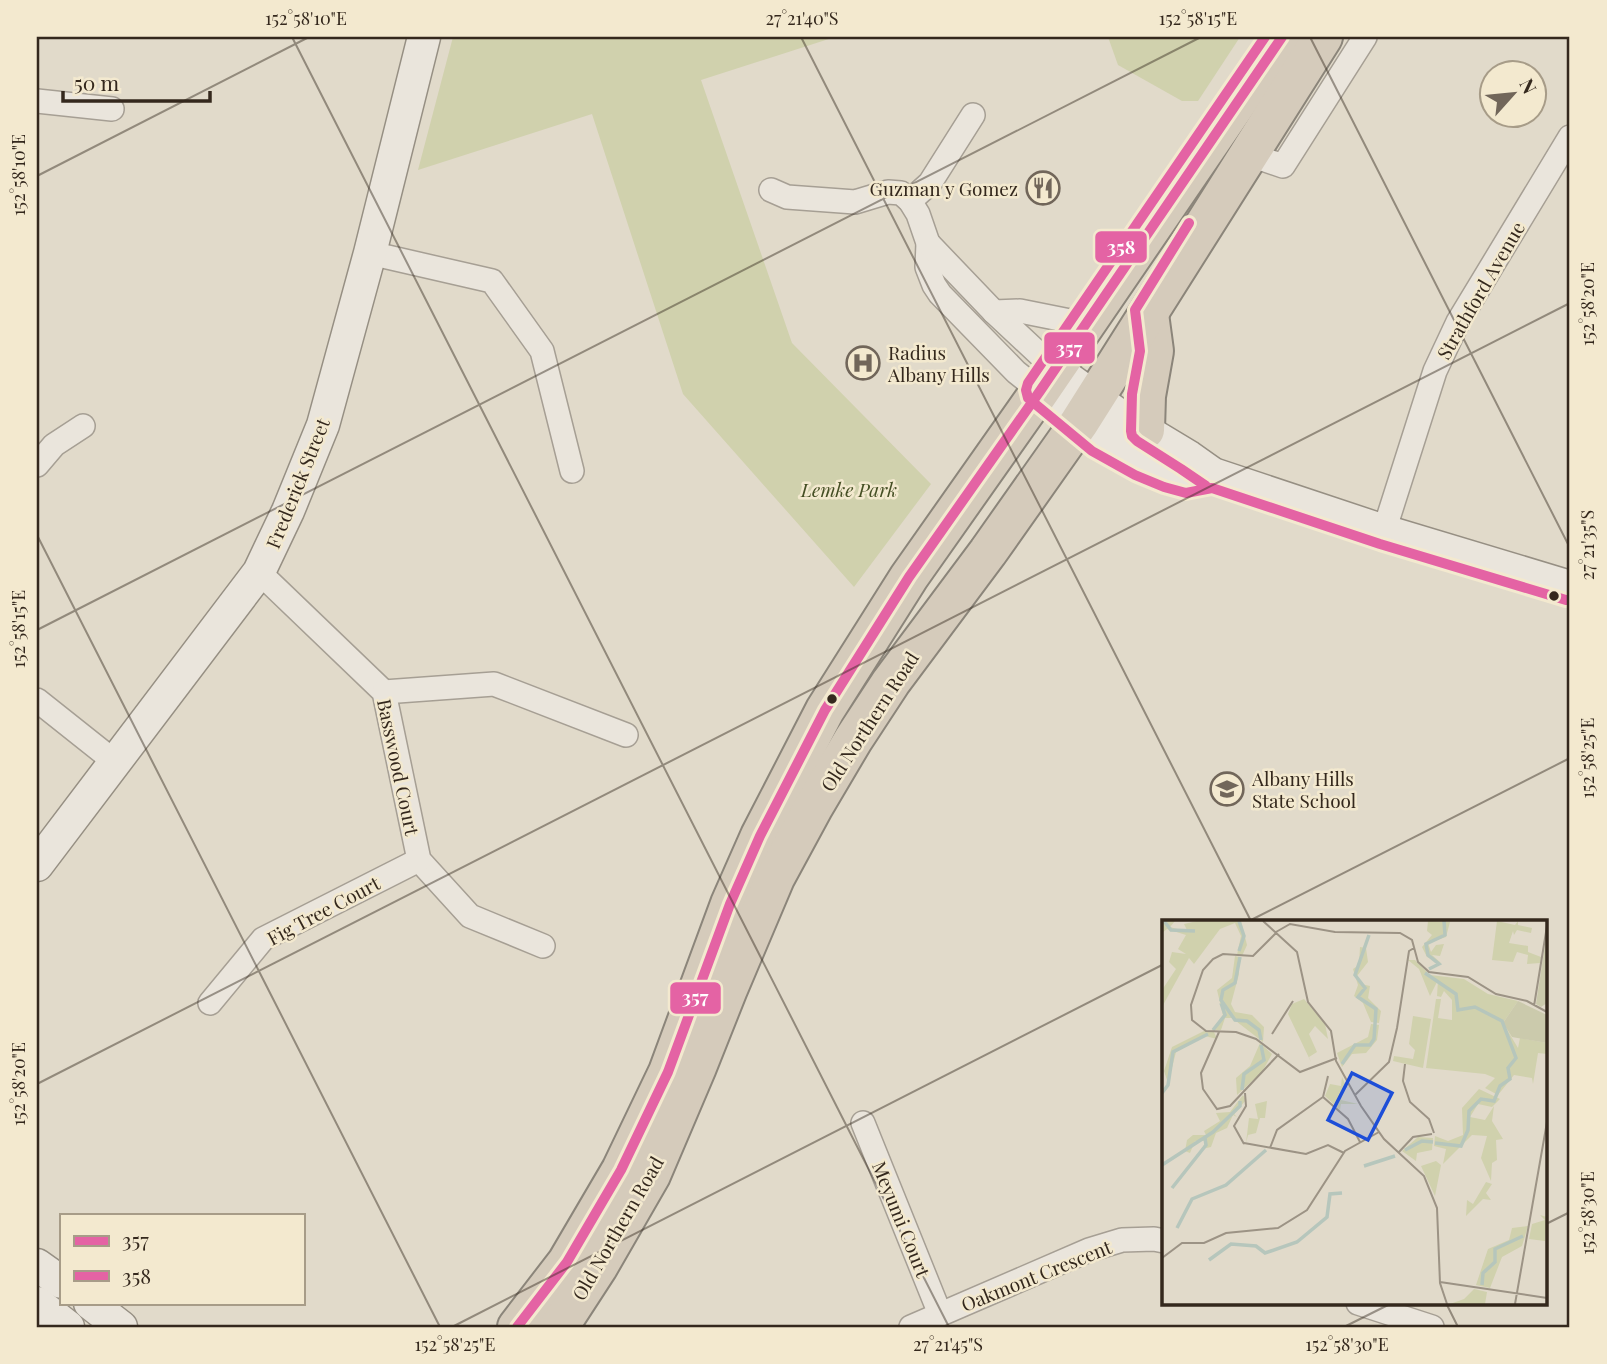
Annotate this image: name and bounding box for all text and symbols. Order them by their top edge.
text: 152°58'10"E [265,6,347,30]
text: 27°21'40"S [765,6,839,30]
text: 152°58'15"E [1159,6,1237,30]
scale bar [63,60,210,104]
north arrow [1478,60,1548,130]
text: 50 m [74,68,120,96]
text: N [1514,74,1544,98]
text: 152°58'10"E [6,134,30,216]
restaurant icon: Guzman y Gomez [1024,169,1062,207]
place label: Guzman y Gomez [870,175,1018,201]
street label: Strathford Avenue [1430,216,1530,364]
line badge: 358 [1094,230,1148,264]
text: 358 [1107,233,1135,259]
text: 152°58'20"E [1575,262,1599,346]
line badge: 357 [1043,331,1096,365]
text: 357 [1056,334,1083,360]
place label: Radius Albany Hills [887,339,990,387]
hospital icon: Radius Albany Hills [844,344,882,382]
street label: Frederick Street [259,414,335,552]
park label: Lemke Park [800,476,897,502]
text: 27°21'35"S [1575,510,1599,580]
unlabelled marker [1547,589,1561,603]
text: 152°58'15"E [6,590,30,668]
street label: Old Northern Road [814,646,924,796]
unlabelled marker [825,692,839,706]
street label: Basswood Court [372,696,426,838]
text: 152°58'25"E [1575,718,1599,798]
place label: Albany Hills State School [1251,765,1357,813]
school or university icon: Albany Hills State School [1208,770,1246,808]
street label: Fig Tree Court [262,869,384,951]
inset map [1162,920,1548,1304]
line badge: 357 [669,981,722,1015]
text: 357 [682,983,709,1009]
text: 152°58'20"E [6,1042,30,1126]
street label: Old Northern Road [565,1151,669,1305]
street label: Meyumi Court [867,1157,937,1281]
text: 152°58'30"E [1575,1171,1599,1255]
legend [60,1214,304,1304]
text: 357 [122,1225,149,1253]
street label: Oakmont Crescent [957,1233,1115,1317]
text: 358 [122,1261,151,1289]
text: 152°58'25"E [415,1332,495,1356]
text: 27°21'45"S [913,1332,983,1356]
text: 152°58'30"E [1305,1332,1389,1356]

